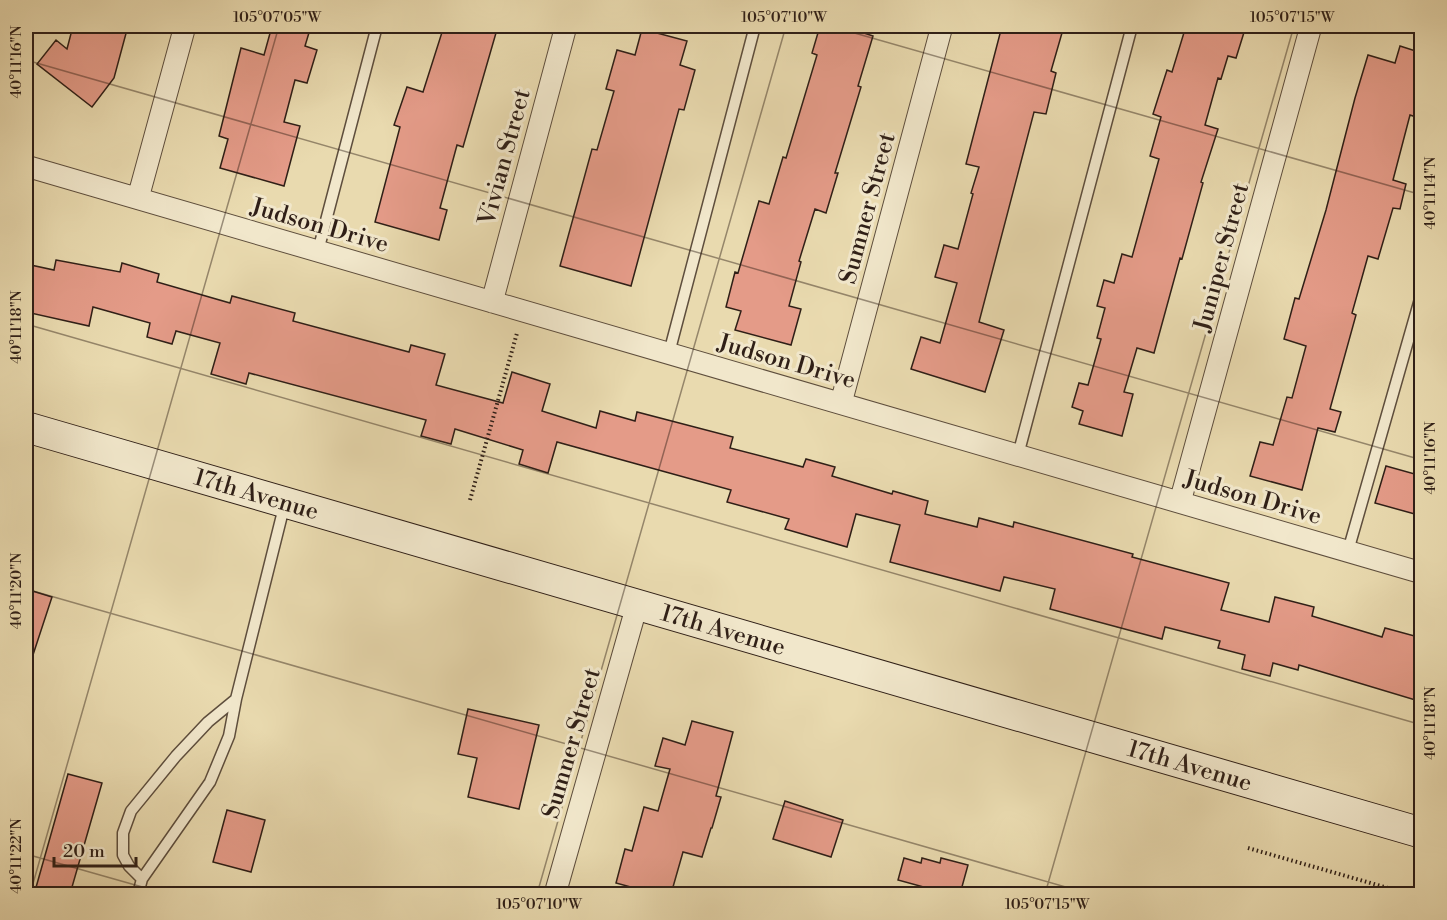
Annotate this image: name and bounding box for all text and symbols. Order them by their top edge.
text: 105°07'05"W [233,8,321,27]
text: 105°07'10"W [741,8,827,27]
text: 105°07'15"W [1250,8,1335,27]
text: 40°11'16"N [7,25,26,99]
street label: Vivian Street [472,85,538,230]
street label: Sumner Street [833,129,903,287]
text: 40°11'14"N [1421,157,1440,229]
street label: Juniper Street [1187,179,1256,336]
street label: Judson Drive [246,192,392,260]
text: 40°11'18"N [7,290,26,364]
street label: Judson Drive [713,328,859,396]
text: 40°11'16"N [1421,421,1440,495]
street label: 17th Avenue [190,463,322,527]
street label: Judson Drive [1179,464,1325,532]
text: 40°11'20"N [7,553,26,629]
street label: 17th Avenue [657,598,789,663]
street label: Sumner Street [536,664,608,822]
text: 40°11'18"N [1421,686,1440,760]
street label: 17th Avenue [1124,734,1255,799]
text: 40°11'22"N [7,818,26,894]
scale bar [54,830,136,868]
text: 20 m [63,840,105,863]
text: 105°07'10"W [496,895,582,914]
text: 105°07'15"W [1005,895,1090,914]

